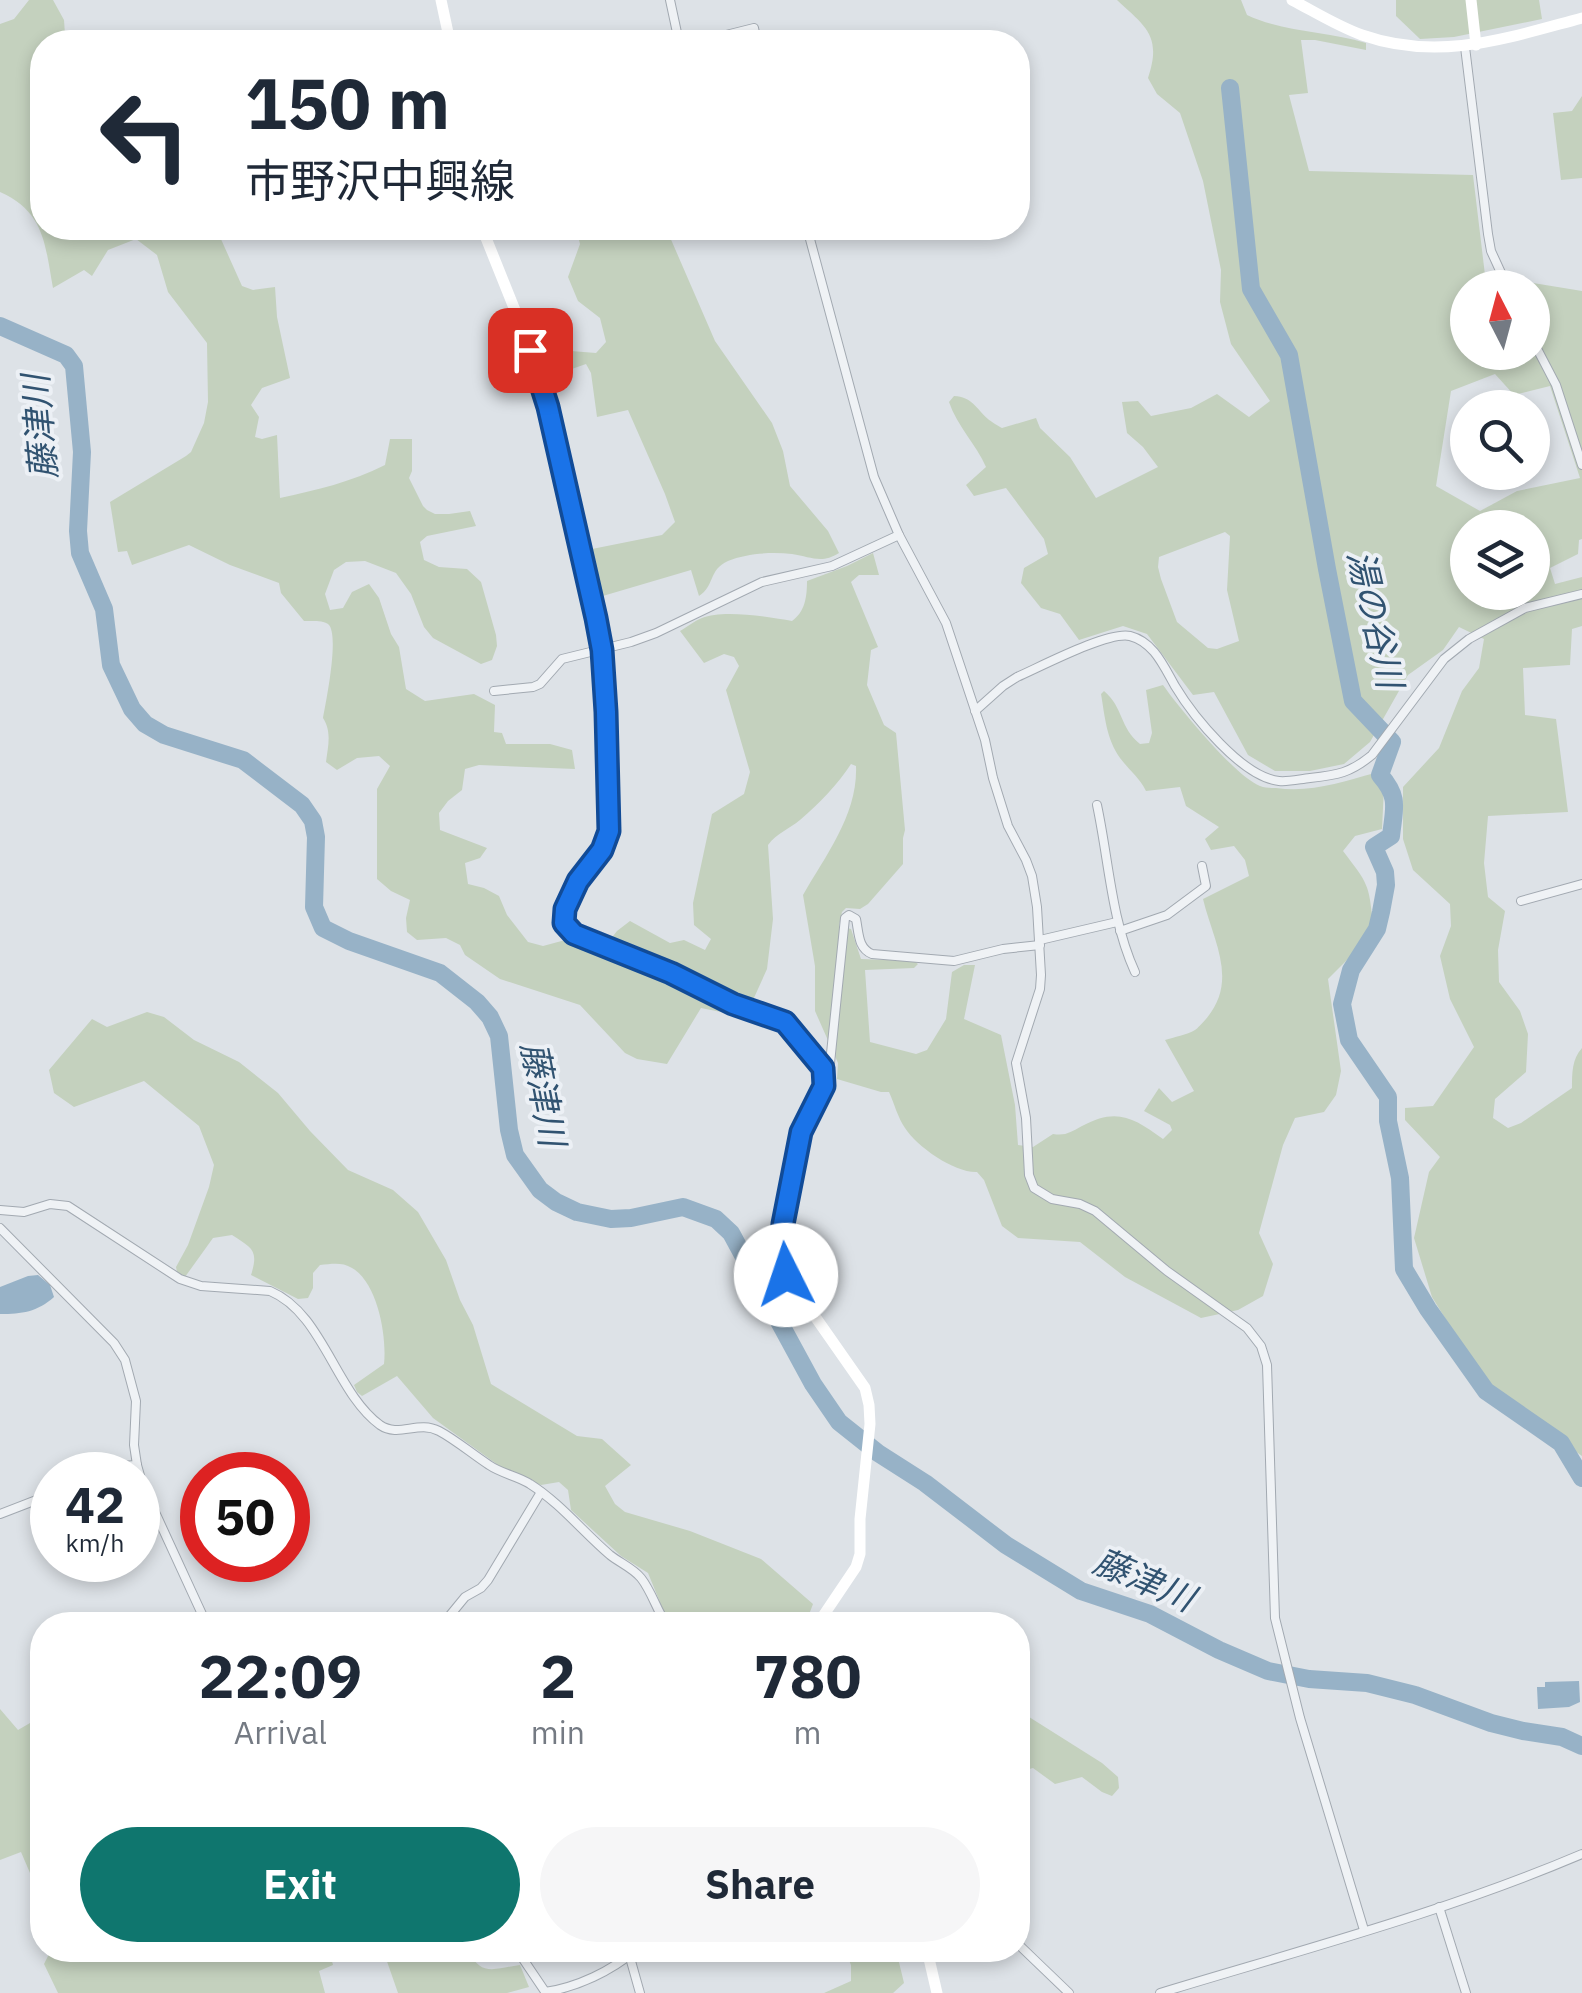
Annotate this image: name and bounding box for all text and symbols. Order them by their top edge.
text: 150 m [245,57,450,148]
icon: left [80,70,210,200]
text: 市野沢中興線 [245,151,515,209]
north arrow [1450,270,1550,370]
map controls [1450,270,1550,610]
pin [488,308,573,393]
icon: arrive [503,323,558,378]
water label: 藤津川 [11,369,66,481]
button: search [1450,390,1550,490]
button: layers [1450,510,1550,610]
water label: 湯の谷川 [1338,545,1415,696]
water label: 藤津川 [511,1038,577,1154]
position arrow [734,1223,838,1327]
speed limit sign: 50 [180,1452,310,1582]
text: 42 [65,1472,125,1537]
text: km/h [66,1526,124,1559]
water label: 藤津川 [1087,1537,1205,1622]
text: 22:09 [199,1636,362,1715]
text: 2 [540,1636,576,1715]
text: 780 [753,1636,861,1715]
text: Arrival [234,1711,327,1753]
text: min [531,1711,585,1753]
text: m [794,1711,821,1753]
button: Exit [80,1827,520,1942]
button: Share [540,1827,980,1942]

